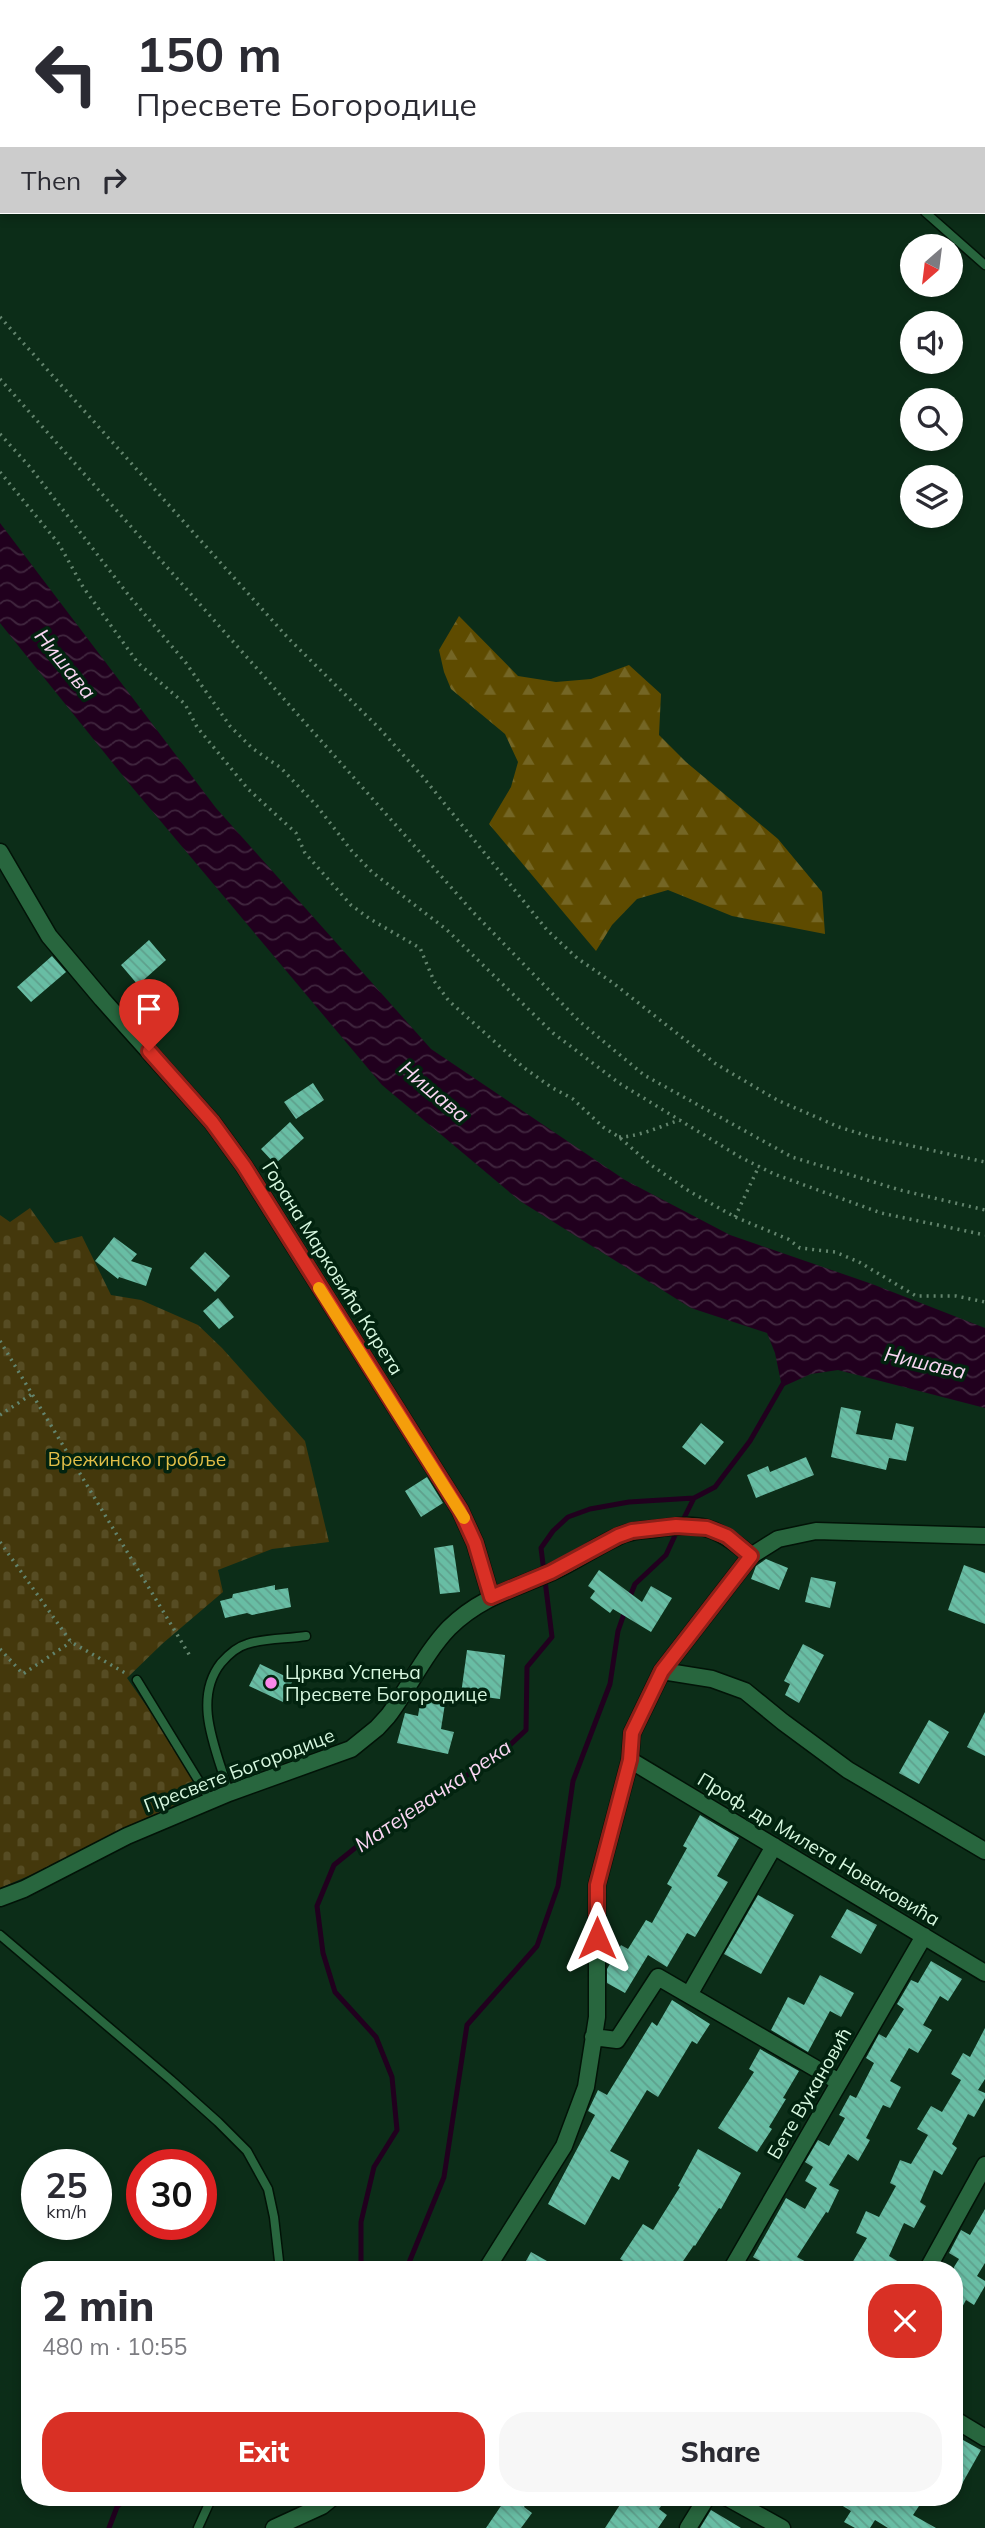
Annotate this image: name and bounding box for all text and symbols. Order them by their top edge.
text: 150 m [136,23,282,84]
icon: left [21,28,112,119]
text: Пресвете Богородице [136,84,477,124]
icon: right [95,161,133,199]
text: Then [21,164,81,197]
north arrow [900,234,962,298]
map controls [900,234,963,528]
button: sound [900,311,963,374]
button: search [900,388,963,451]
button: layers [900,465,963,528]
water label: Нишава [30,623,102,704]
pin [119,979,179,1051]
icon: arrive [130,990,168,1028]
water label: Нишава [394,1055,475,1128]
street label: Горана Марковића Карета [257,1157,409,1379]
water label: Нишава [882,1340,969,1384]
park label: Врежинско гробље [48,1447,226,1471]
place label: Црква Успења Пресвете Богородице [285,1660,488,1706]
marker: Црква Успења Пресвете Богородице [263,1675,279,1691]
street label: Пресвете Богородице [140,1723,338,1817]
water label: Матејевачка река [349,1733,516,1857]
street label: Проф. др Милета Новаковића [693,1767,945,1931]
position arrow [560,1901,634,1975]
street label: Бете Вукановић [762,2023,856,2163]
speed limit sign: 30 [126,2149,217,2240]
text: 25 [45,2163,88,2207]
text: km/h [46,2200,87,2223]
text: 2 min [42,2279,155,2332]
button: close [868,2284,942,2358]
text: 480 m · 10:55 [42,2332,187,2361]
button: Exit [42,2412,485,2492]
button: Share [499,2412,942,2492]

